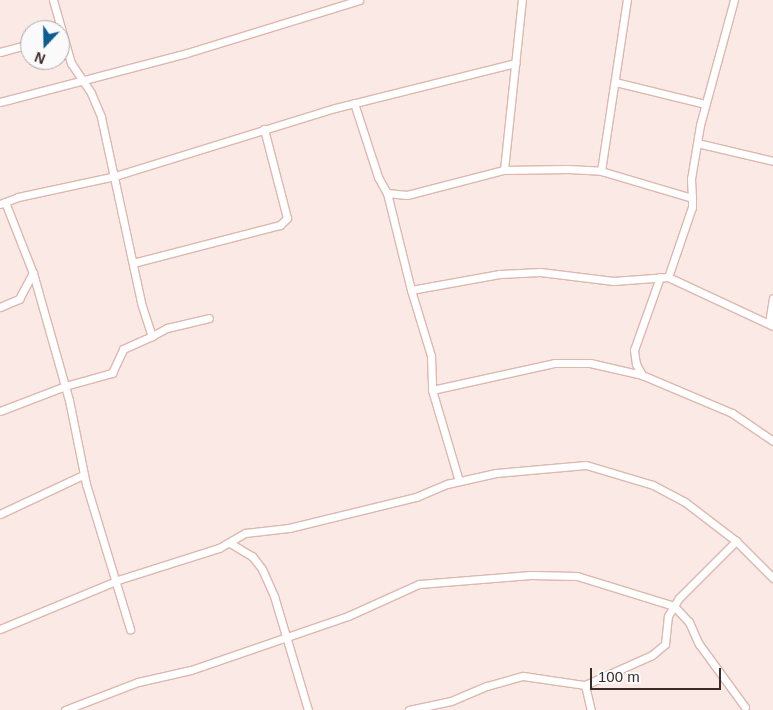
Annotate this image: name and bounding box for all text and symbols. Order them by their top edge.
north arrow [20,20,70,70]
text: N [32,49,48,67]
scale bar [593,658,724,690]
text: 100 m [598,668,640,685]

